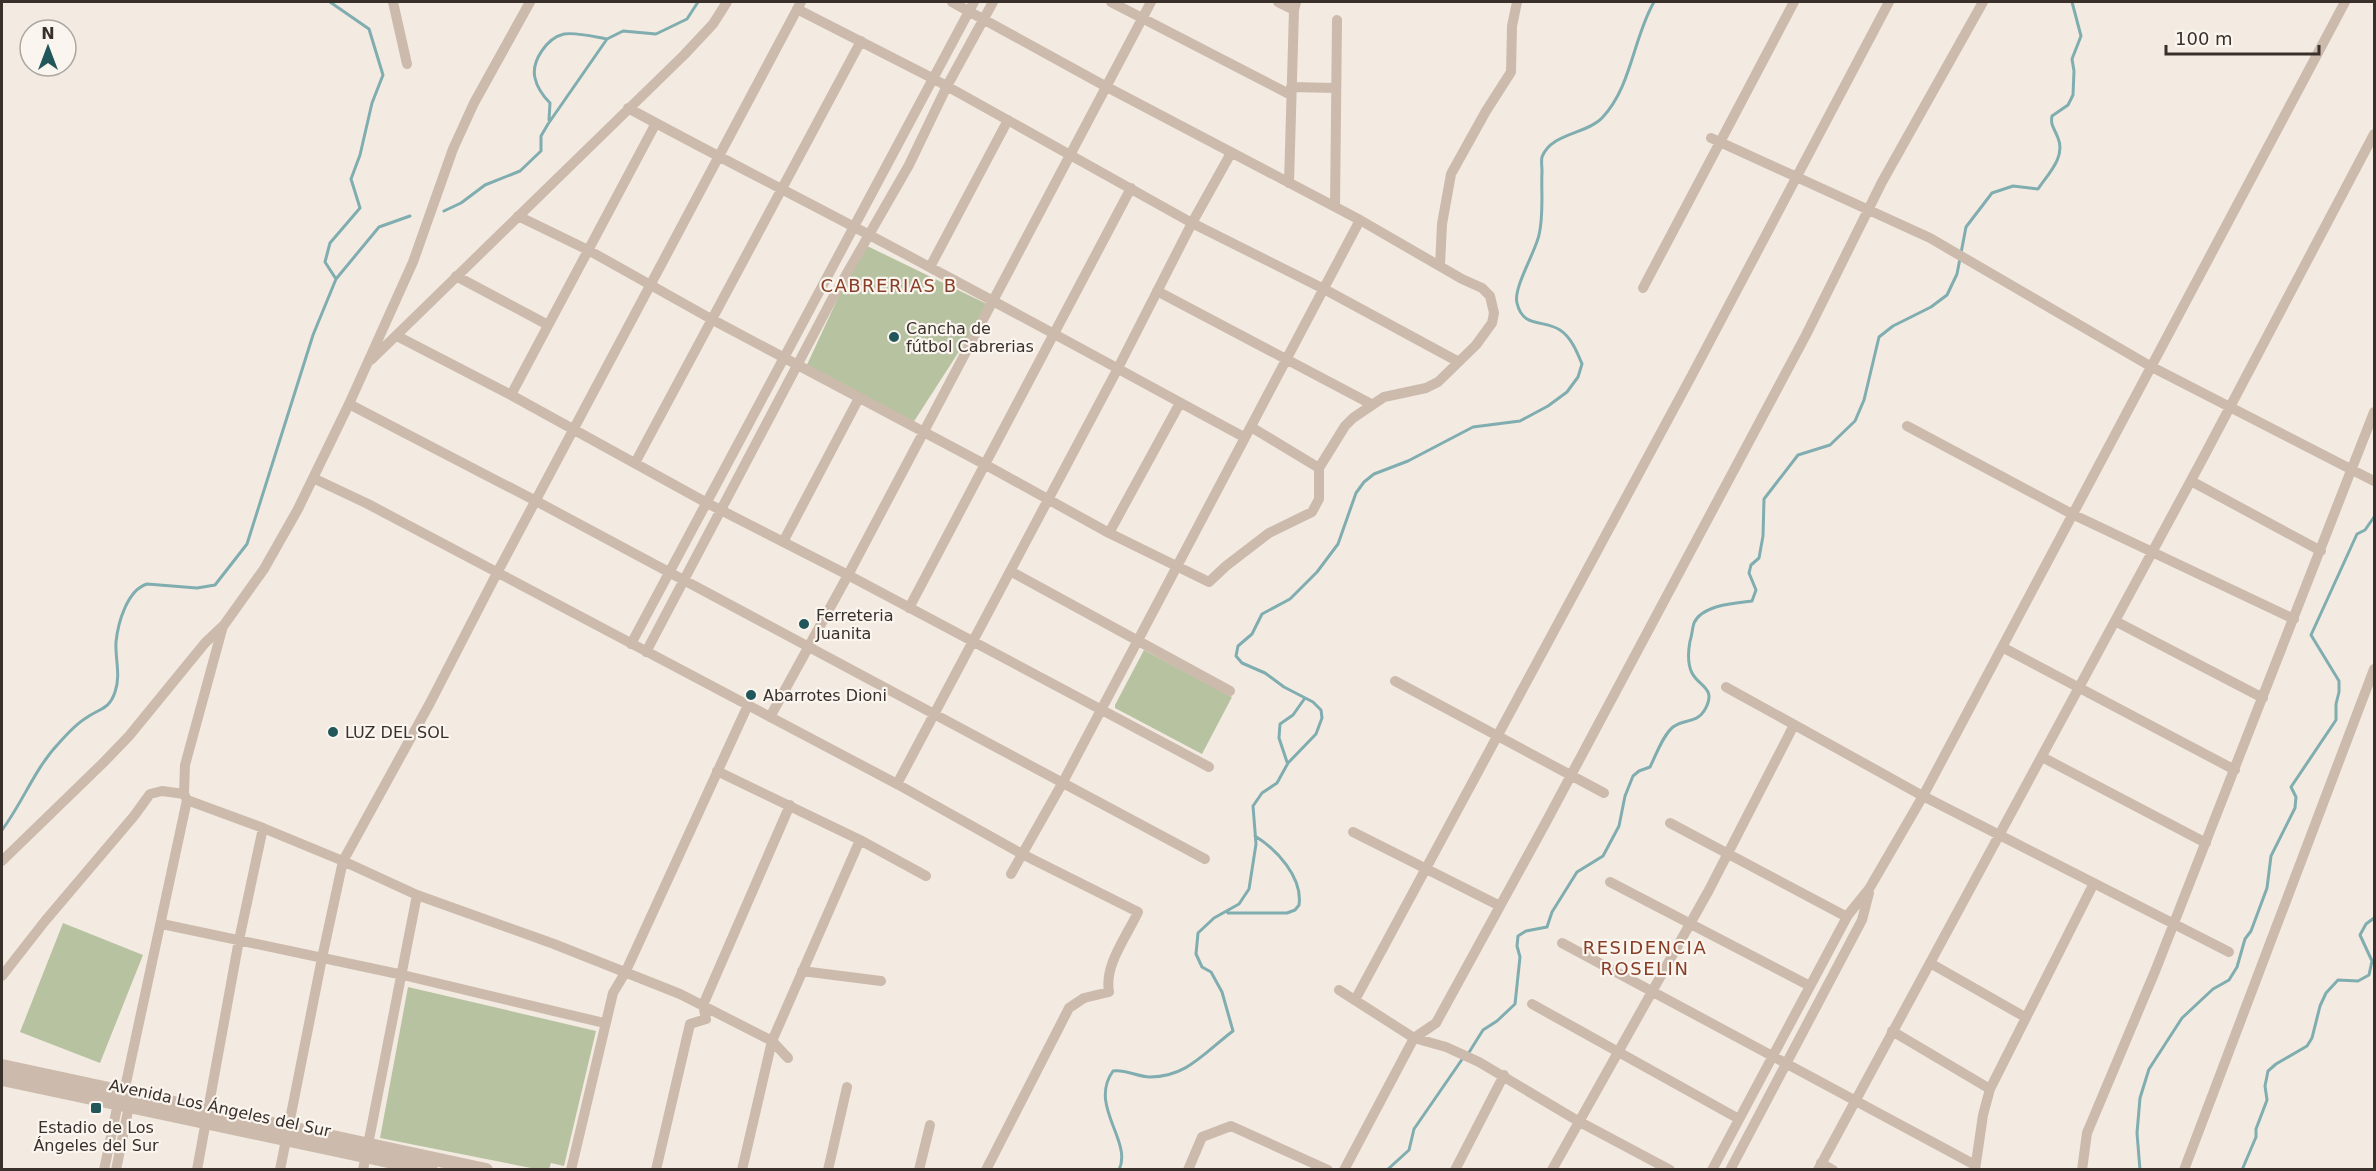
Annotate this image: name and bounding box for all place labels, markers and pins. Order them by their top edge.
place label: Cancha de fútbol Cabrerias [906,319,1034,356]
marker: Cancha de fútbol Cabrerias [887,330,901,344]
place label: Ferreteria Juanita [815,606,893,643]
marker: Ferreteria Juanita [797,617,811,631]
place label: Abarrotes Dioni [763,686,887,705]
marker: Abarrotes Dioni [744,688,758,702]
place label: LUZ DEL SOL [345,723,449,742]
marker: LUZ DEL SOL [326,725,340,739]
marker: Estadio de Los Ángeles del Sur [89,1101,103,1115]
place label: Estadio de Los Ángeles del Sur [33,1118,159,1155]

